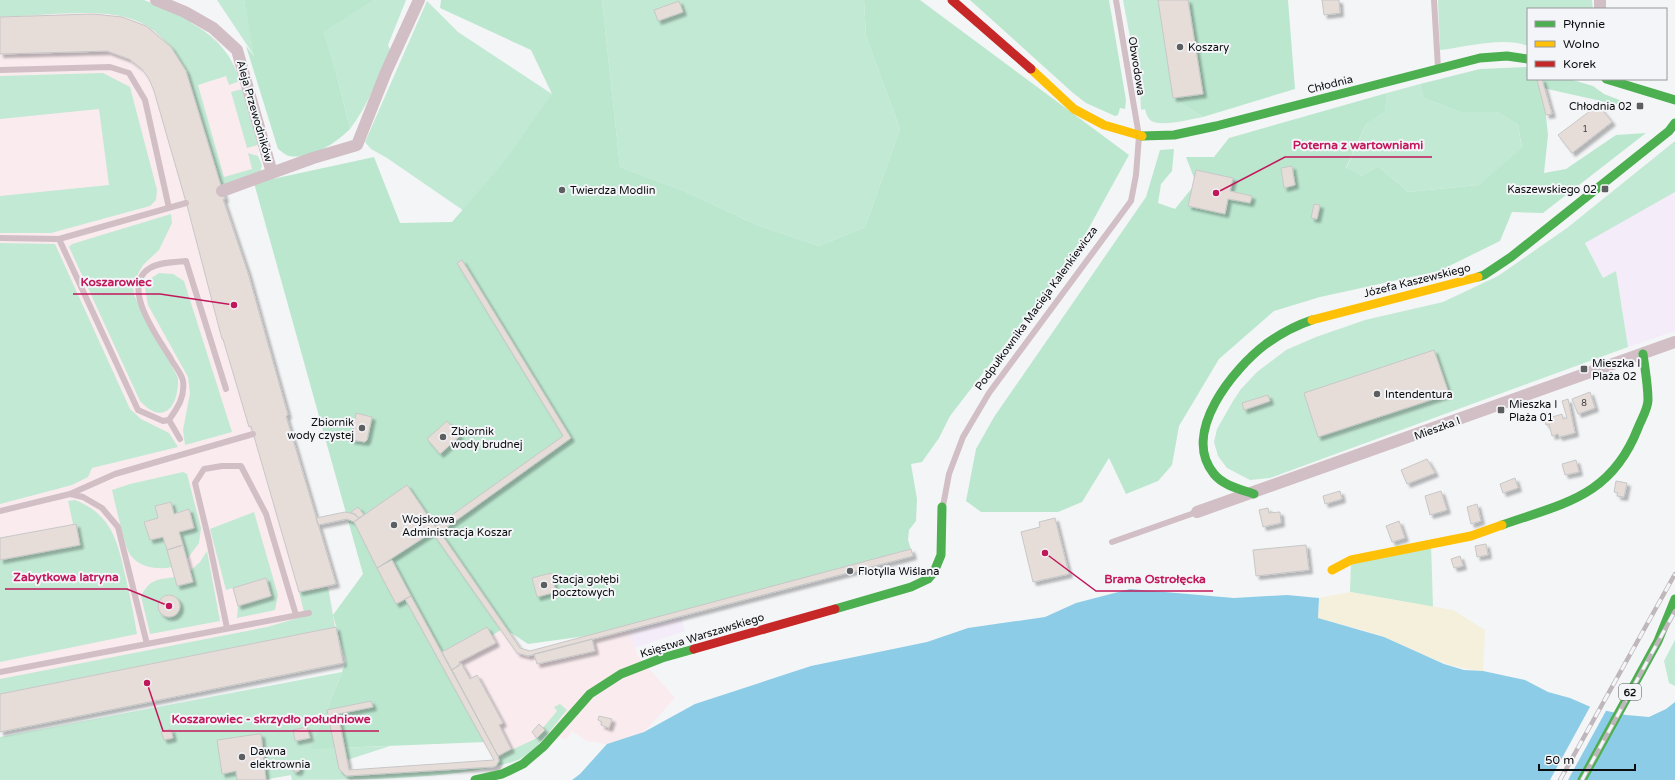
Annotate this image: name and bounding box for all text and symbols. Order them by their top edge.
legend [1527,8,1667,80]
text: Płynnie [1563,17,1605,31]
street label: Obwodowa [1125,36,1148,96]
text: Wolno [1563,37,1599,51]
place label: Koszary [1188,41,1229,54]
marker: Koszary [1175,42,1185,52]
text: Korek [1563,57,1597,71]
street label: Aleja Przewodników [234,59,275,164]
street label: Chłodnia [1306,73,1354,96]
place label: Chłodnia 02 [1569,100,1632,113]
marker: Chłodnia 02 [1635,101,1645,111]
house number: 1 [1582,124,1588,135]
callout: Poterna z wartowniami [1285,133,1432,157]
text: Poterna z wartowniami [1293,138,1423,152]
place label: Kaszewskiego 02 [1507,183,1597,196]
place label: Twierdza Modlin [570,184,655,197]
marker: Kaszewskiego 02 [1600,184,1610,194]
marker: Twierdza Modlin [557,185,567,195]
street label: Podpułkownika Macieja Kalenkiewicza [973,224,1100,393]
street label: Józefa Kaszewskiego [1362,261,1472,300]
callout: Koszarowiec [73,270,160,294]
text: Koszarowiec [80,275,152,289]
place label: Mieszka I Plaża 02 [1592,357,1640,383]
marker: Mieszka I Plaża 02 [1579,364,1589,374]
place label: Intendentura [1385,388,1453,401]
marker: Intendentura [1372,389,1382,399]
place label: Mieszka I Plaża 01 [1509,398,1557,424]
house number: 8 [1581,398,1587,409]
marker: Mieszka I Plaża 01 [1496,405,1506,415]
street label: Mieszka I [1412,414,1462,443]
place label: Zbiornik wody czystej [287,416,354,442]
marker: Zbiornik wody czystej [357,423,367,433]
place label: Zbiornik wody brudnej [451,425,523,451]
marker: Zbiornik wody brudnej [438,432,448,442]
place label: Wojskowa Administracja Koszar [402,513,513,539]
marker: Wojskowa Administracja Koszar [389,520,399,530]
callout: Zabytkowa latryna [5,565,127,589]
place label: Flotylla Wiślana [858,565,939,578]
marker: Flotylla Wiślana [845,566,855,576]
callout: Brama Ostrołęcka [1096,567,1213,591]
text: Zabytkowa latryna [13,570,119,585]
text: Brama Ostrołęcka [1104,572,1206,586]
place label: Stacja gołębi pocztowych [552,573,619,599]
marker: Stacja gołębi pocztowych [539,580,549,590]
street label: Księstwa Warszawskiego [638,610,766,661]
road number: 62 [1619,684,1641,700]
callout: Koszarowiec - skrzydło południowe [163,707,379,731]
text: Koszarowiec - skrzydło południowe [171,712,371,727]
place label: Dawna elektrownia [250,745,310,771]
scale bar [1539,746,1635,772]
marker: Dawna elektrownia [237,752,247,762]
text: 50 m [1545,753,1574,767]

